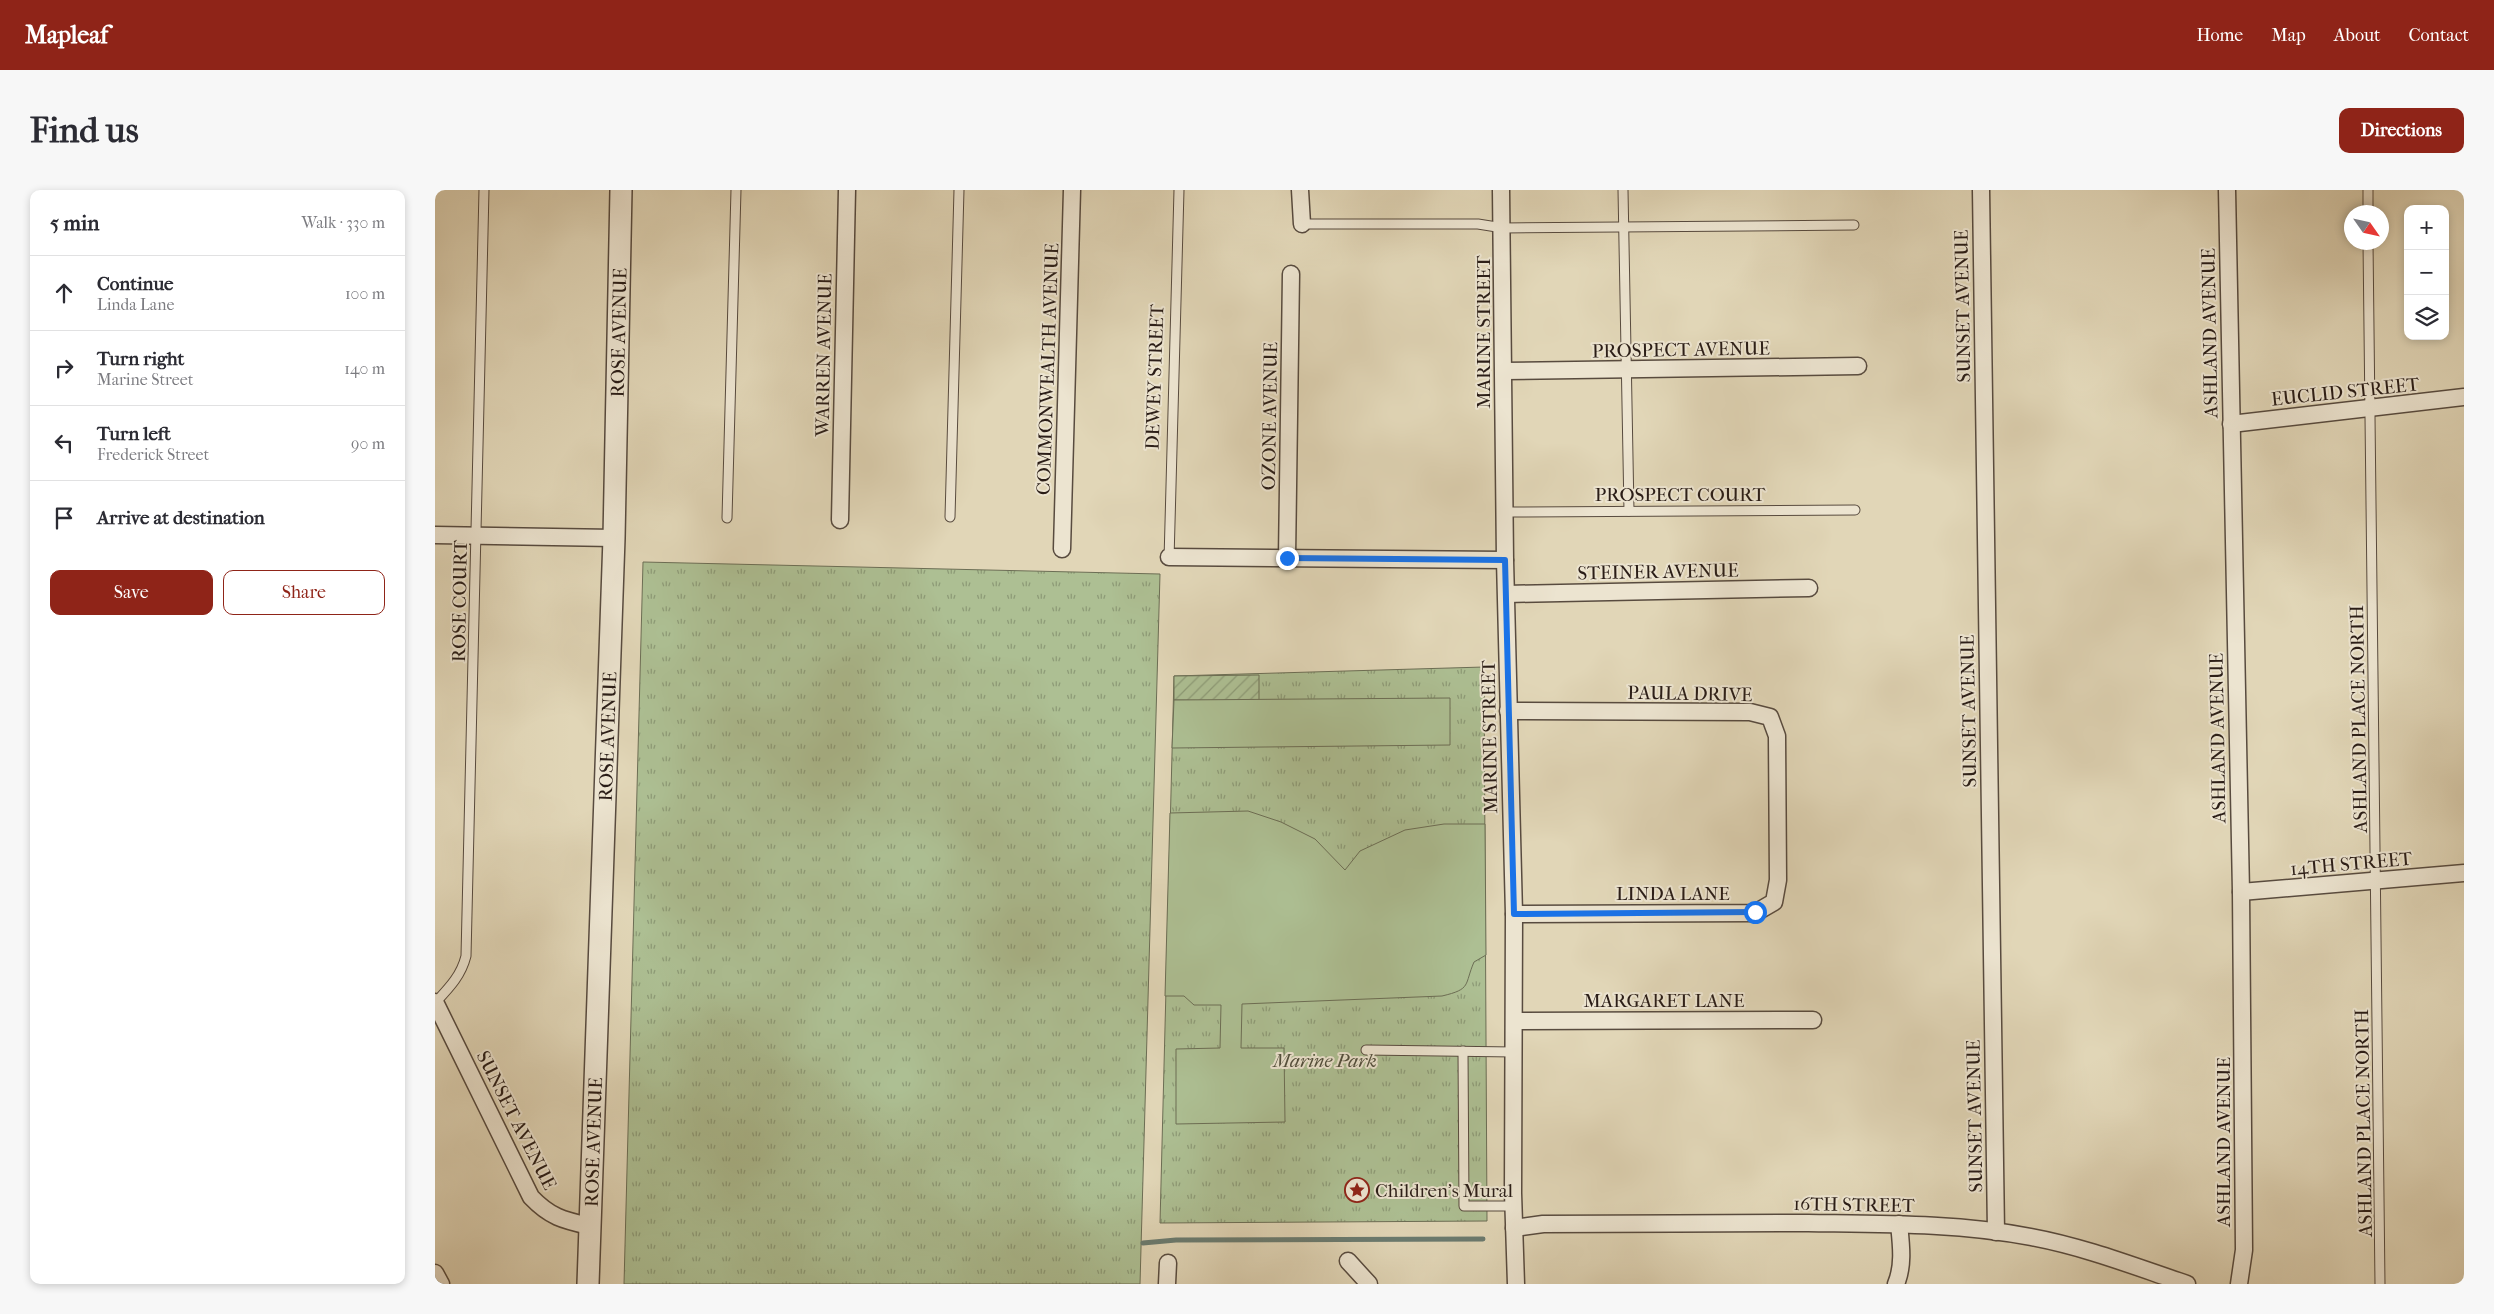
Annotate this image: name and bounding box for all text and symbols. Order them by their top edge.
text: Mapleaf [25,21,108,49]
text: Home [2196,25,2243,46]
text: Map [2271,25,2306,46]
text: About [2334,25,2380,46]
text: Contact [2408,25,2469,46]
button: Directions [2339,108,2464,153]
text: Find us [30,110,139,151]
north arrow [2344,205,2389,250]
map controls [2404,205,2449,340]
button: + [2404,205,2449,250]
text: 5 min [50,211,99,235]
text: Walk · 330 m [302,213,385,232]
street label: SUNSET AVENUE [1951,229,1975,383]
street label: COMMONWEALTH AVENUE [1033,242,1063,496]
street label: ASHLAND AVENUE [2198,247,2223,419]
button: − [2404,250,2449,295]
street label: MARINE STREET [1473,255,1495,409]
street label: ROSE AVENUE [607,267,631,398]
text: Continue [97,273,173,295]
street label: WARREN AVENUE [812,273,836,438]
icon: ahead [50,279,78,307]
text: 100 m [345,284,385,303]
text: Linda Lane [97,295,174,314]
button: layers [2404,295,2449,340]
street label: DEWEY STREET [1141,304,1169,450]
street label: PROSPECT AVENUE [1592,337,1771,363]
street label: OZONE AVENUE [1258,341,1282,491]
text: Turn right [97,348,184,370]
icon: right [50,354,78,382]
text: 140 m [344,359,385,378]
text: Marine Street [97,370,193,389]
street label: EUCLID STREET [2270,373,2420,411]
text: Turn left [97,423,171,445]
icon: left [50,429,78,457]
text: 90 m [351,434,385,453]
text: Frederick Street [97,445,209,464]
street label: PROSPECT COURT [1595,484,1765,506]
icon: arrive [50,504,78,532]
text: Arrive at destination [97,507,265,529]
street label: ROSE COURT [448,540,472,662]
route end [1276,547,1299,570]
street label: STEINER AVENUE [1577,560,1739,584]
button: Save [50,570,213,615]
button: Share [223,570,385,615]
street label: ASHLAND PLACE NORTH [2346,605,2372,834]
street label: SUNSET AVENUE [1957,634,1981,788]
street label: ASHLAND AVENUE [2206,652,2231,824]
street label: MARINE STREET [1478,660,1502,814]
street label: ROSE AVENUE [595,671,621,802]
street label: PAULA DRIVE [1627,682,1753,706]
street label: 14TH STREET [2289,848,2413,880]
street label: LINDA LANE [1616,883,1730,905]
route start [1744,901,1767,924]
street label: MARGARET LANE [1583,990,1745,1012]
street label: ASHLAND PLACE NORTH [2351,1009,2377,1238]
street label: SUNSET AVENUE [1963,1039,1987,1193]
street label: SUNSET AVENUE [472,1047,561,1194]
park label: Marine Park [1271,1050,1377,1072]
street label: ASHLAND AVENUE [2213,1057,2235,1228]
street label: ROSE AVENUE [581,1077,607,1207]
place icon: Children's Mural [1344,1177,1370,1203]
place label: Children's Mural [1375,1180,1513,1202]
street label: 16TH STREET [1793,1193,1915,1217]

